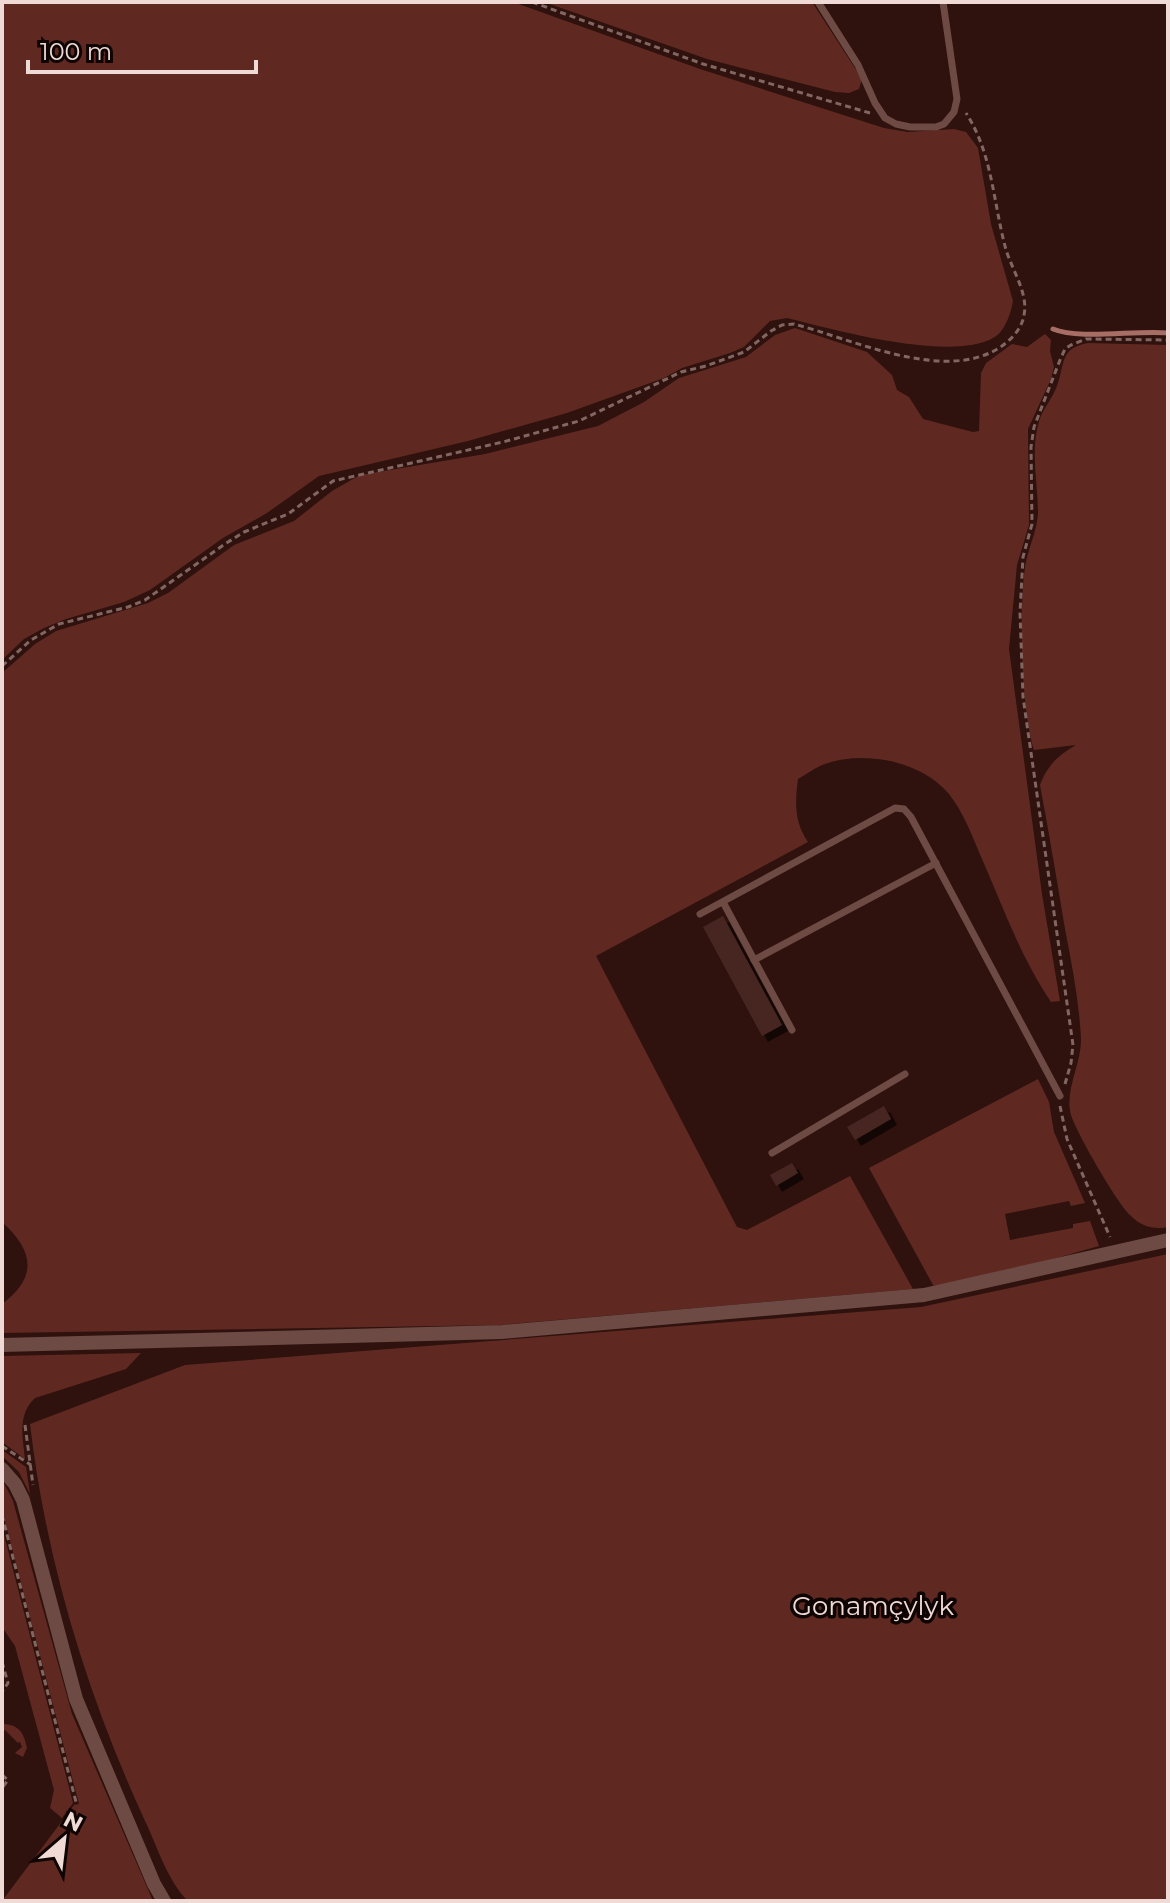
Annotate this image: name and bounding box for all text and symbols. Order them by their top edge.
scale bar [28,24,256,74]
text: 100 m [40,37,112,66]
park label: Gonamçylyk [792,1590,954,1622]
north arrow [24,1799,104,1879]
text: N [59,1806,87,1838]

